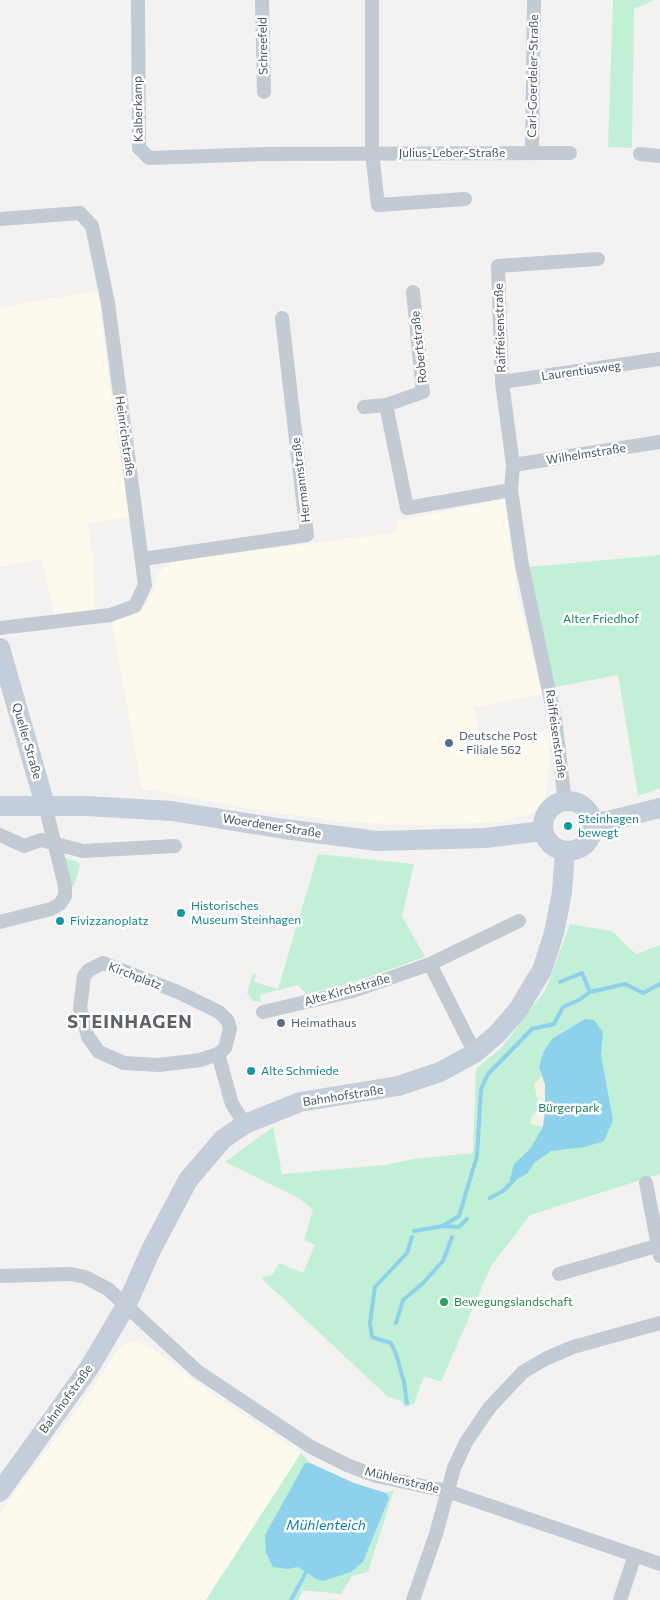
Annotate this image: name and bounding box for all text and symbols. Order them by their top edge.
street label: Carl-Goerdeler-Straße [525,14,541,138]
street label: Schreefeld [255,17,271,75]
street label: Kalberkamp [130,76,146,142]
street label: Julius-Leber-Straße [399,146,505,160]
street label: Raiffeisenstraße [491,283,509,373]
street label: Robertstraße [408,310,430,384]
street label: Laurentiusweg [540,358,622,384]
street label: Heinrichstraße [112,395,138,477]
street label: Hermannstraße [289,437,313,523]
street label: Wilhelmstraße [545,441,627,467]
park label: Alter Friedhof [563,612,639,626]
street label: Raiffeisenstraße [543,689,569,779]
street label: Queller Straße [9,701,45,781]
place label: Deutsche Post - Filiale 562 [459,729,537,757]
marker: Deutsche Post - Filiale 562 [443,737,455,749]
street label: Woerdener Straße [222,811,322,841]
place label: Steinhagen bewegt [578,812,639,840]
marker: Steinhagen bewegt [562,820,574,832]
place label: Historisches Museum Steinhagen [191,899,301,927]
marker: Historisches Museum Steinhagen [175,907,187,919]
place label: Fivizzanoplatz [70,914,149,928]
marker: Fivizzanoplatz [54,915,66,927]
street label: Kirchplatz [106,959,164,993]
street label: Alte Kirchstraße [303,971,391,1009]
district label: STEINHAGEN [66,1011,194,1033]
place label: Heimathaus [291,1016,356,1030]
marker: Heimathaus [275,1017,287,1029]
place label: Alte Schmiede [261,1064,339,1078]
marker: Alte Schmiede [245,1065,257,1077]
street label: Bahnhofstraße [302,1083,384,1109]
park label: Bürgerpark [538,1101,600,1115]
place label: Bewegungslandschaft [454,1295,573,1309]
marker: Bewegungslandschaft [438,1296,450,1308]
street label: Bahnhofstraße [36,1362,96,1436]
street label: Mühlenstraße [363,1464,441,1496]
water label: Mühlenteich [286,1517,366,1533]

